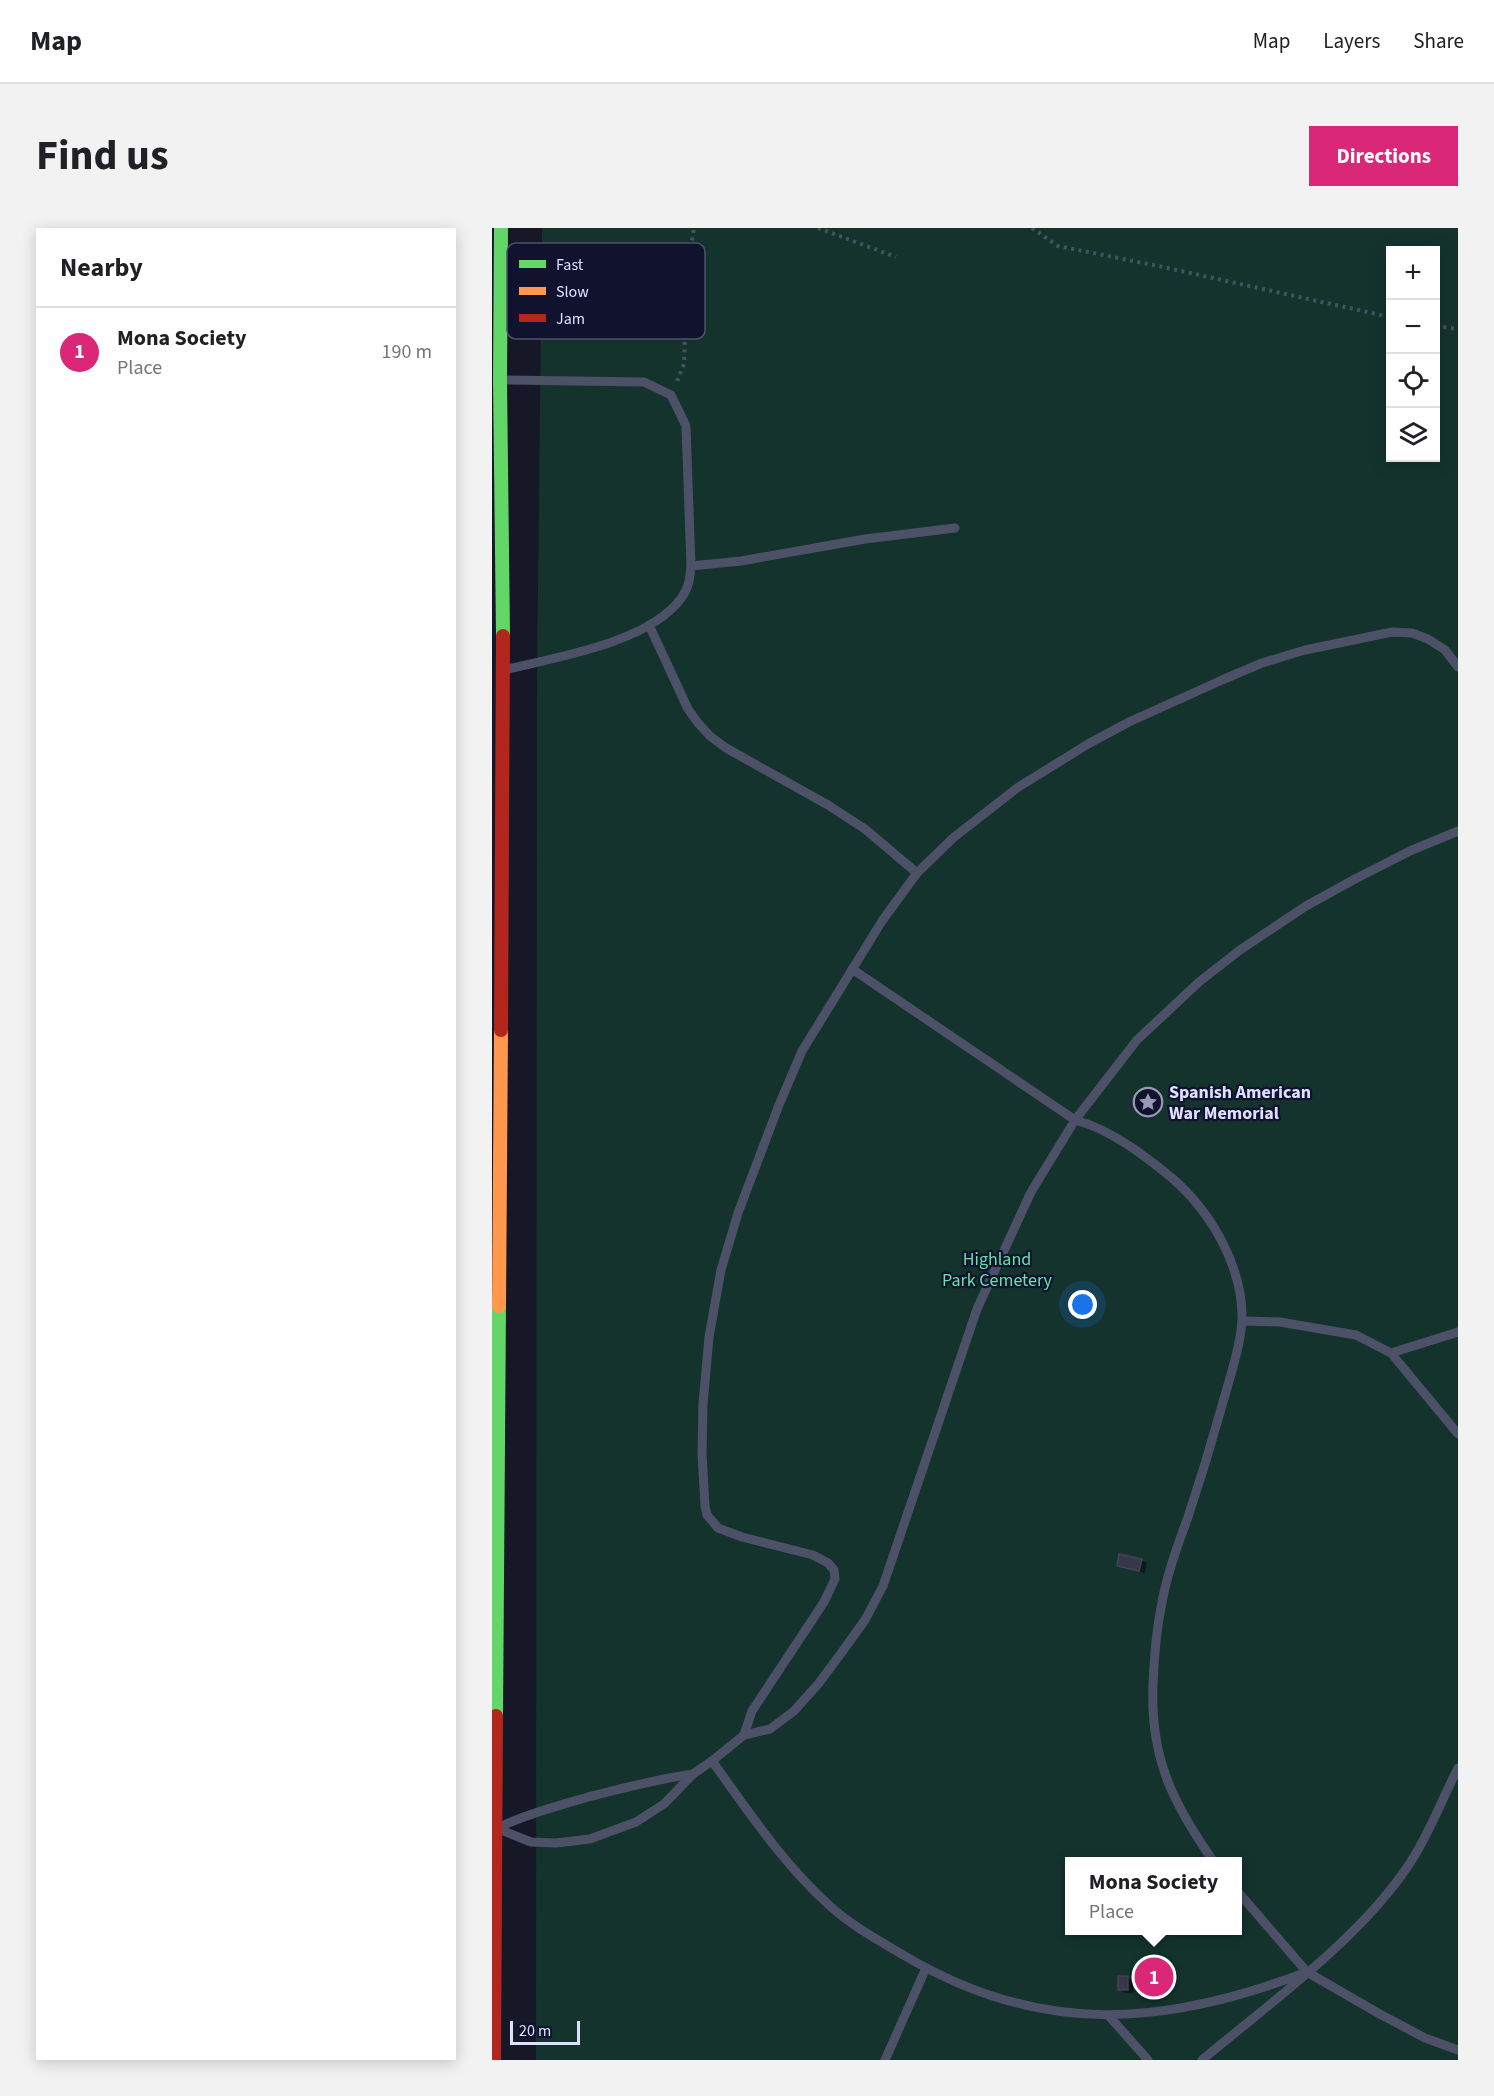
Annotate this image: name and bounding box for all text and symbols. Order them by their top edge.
text: Map [30,21,82,61]
text: Map [1253,26,1290,56]
text: Layers [1323,26,1380,56]
text: Share [1413,26,1464,56]
text: Find us [36,126,169,186]
button: Directions [1309,126,1458,186]
legend [507,243,705,339]
map controls [1386,246,1440,462]
button: + [1386,246,1440,300]
text: Nearby [60,249,143,286]
text: Fast [556,254,584,276]
text: Slow [556,281,589,303]
button: − [1386,300,1440,354]
text: Jam [556,308,585,330]
text: Mona Society [117,322,246,354]
text: 1 [74,338,85,366]
text: 190 m [382,338,432,366]
text: Place [117,354,162,382]
button: locate [1386,354,1440,408]
button: layers [1386,408,1440,462]
place label: Spanish American War Memorial [1169,1080,1311,1126]
place icon: Spanish American War Memorial [1132,1086,1164,1118]
park label: Highland Park Cemetery [942,1247,1053,1293]
your location [1068,1290,1097,1319]
popup [1065,1857,1242,1935]
text: Mona Society [1089,1866,1218,1898]
text: Place [1089,1898,1134,1926]
pin: 1 [1134,1954,1174,2000]
scale bar [510,2018,580,2046]
text: 20 m [519,2020,551,2042]

